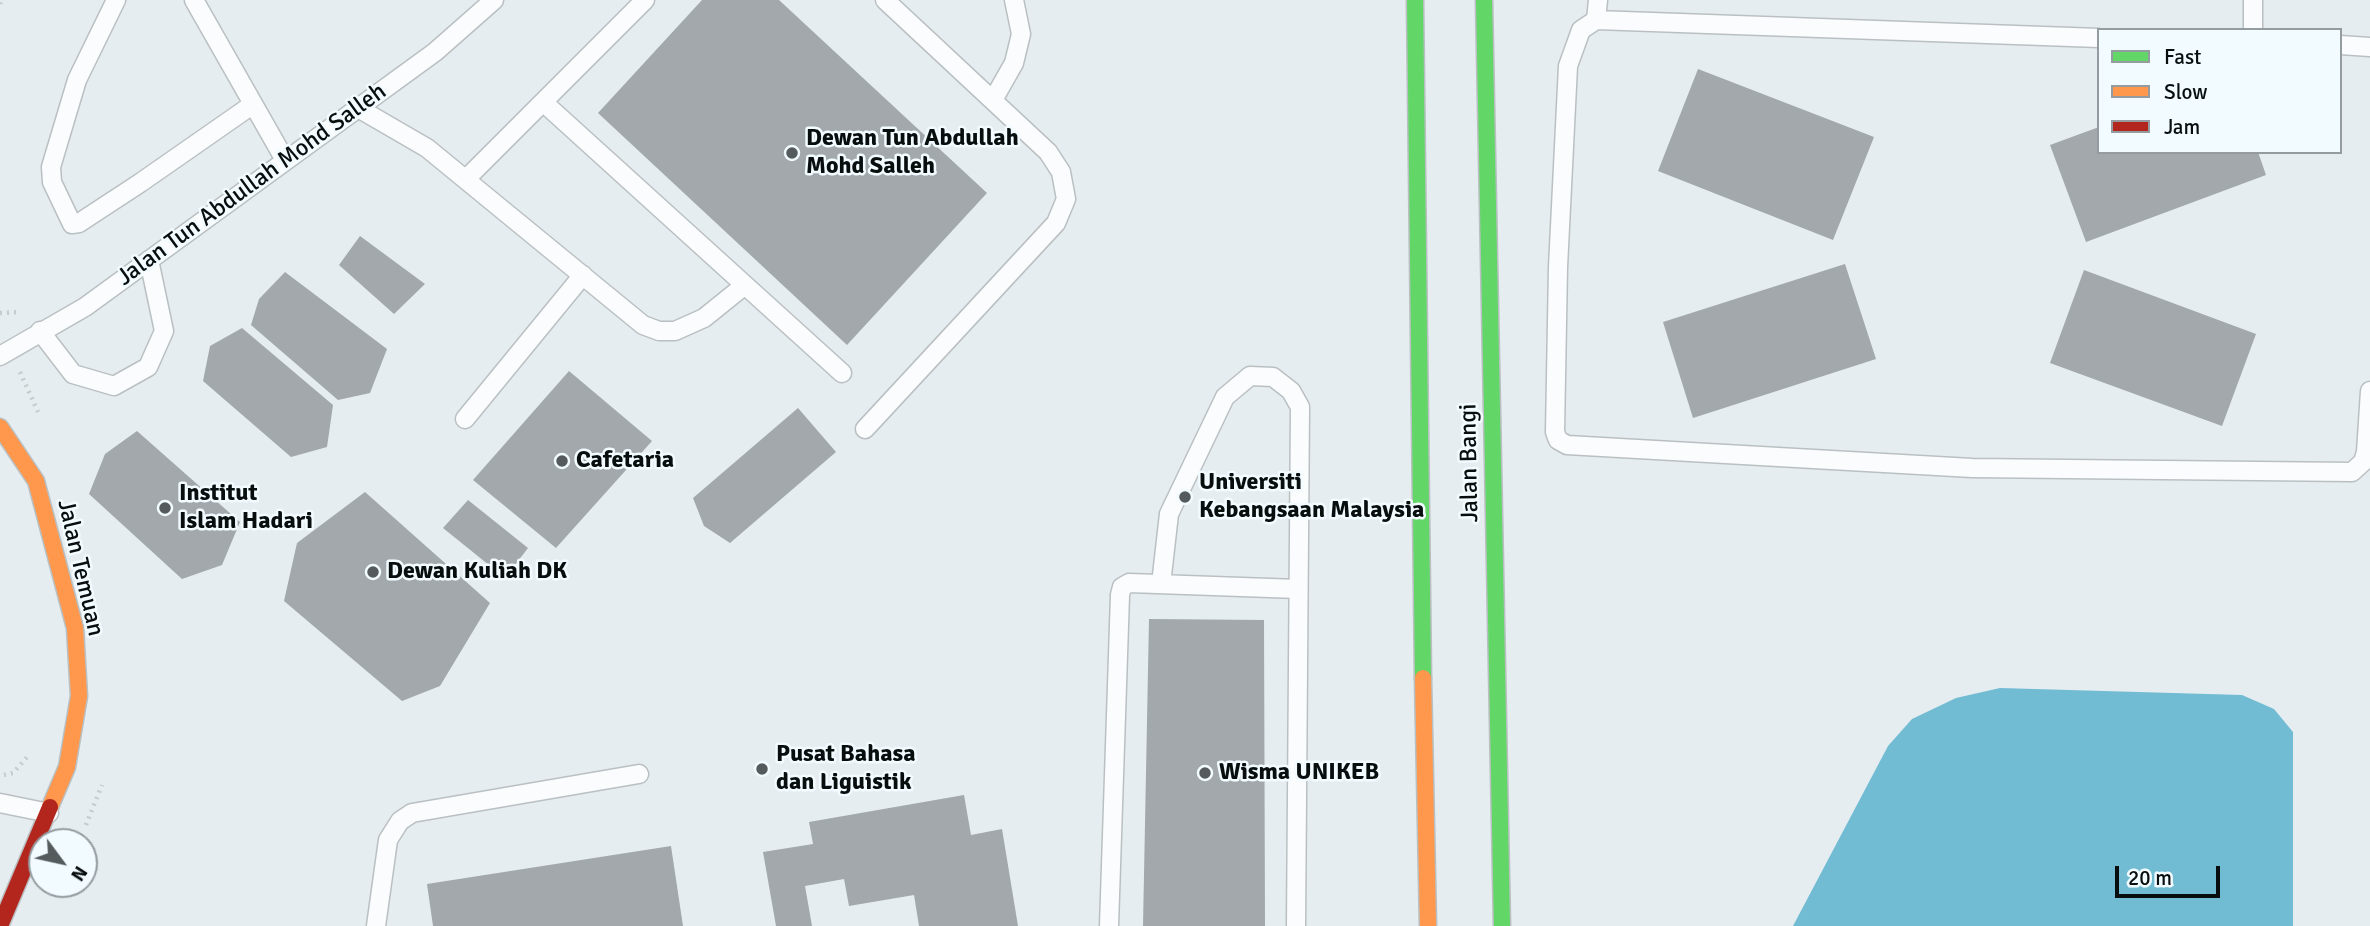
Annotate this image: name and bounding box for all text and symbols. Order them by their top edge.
legend [2097,28,2342,154]
text: Fast [2164,44,2201,70]
street label: Jalan Tun Abdullah Mohd Salleh [112,78,392,292]
text: Slow [2164,79,2208,105]
text: Jam [2164,114,2200,140]
place label: Dewan Tun Abdullah Mohd Salleh [806,125,1019,181]
marker: Dewan Tun Abdullah Mohd Salleh [784,145,800,161]
street label: Jalan Bangi [1455,403,1485,523]
place label: Cafetaria [576,447,674,475]
marker: Cafetaria [554,453,570,469]
place label: Universiti Kebangsaan Malaysia [1199,469,1424,525]
place label: Institut Islam Hadari [179,480,313,536]
marker: Universiti Kebangsaan Malaysia [1177,489,1193,505]
street label: Jalan Temuan [50,497,110,639]
marker: Institut Islam Hadari [157,500,173,516]
place label: Dewan Kuliah DK [387,558,567,586]
marker: Dewan Kuliah DK [365,564,381,580]
place label: Pusat Bahasa dan Liguistik [776,741,915,797]
place label: Wisma UNIKEB [1219,759,1379,787]
marker: Pusat Bahasa dan Liguistik [754,761,770,777]
marker: Wisma UNIKEB [1197,765,1213,781]
north arrow [28,828,98,898]
scale bar [2118,852,2223,896]
text: N [65,861,93,885]
text: 20 m [2128,865,2172,891]

